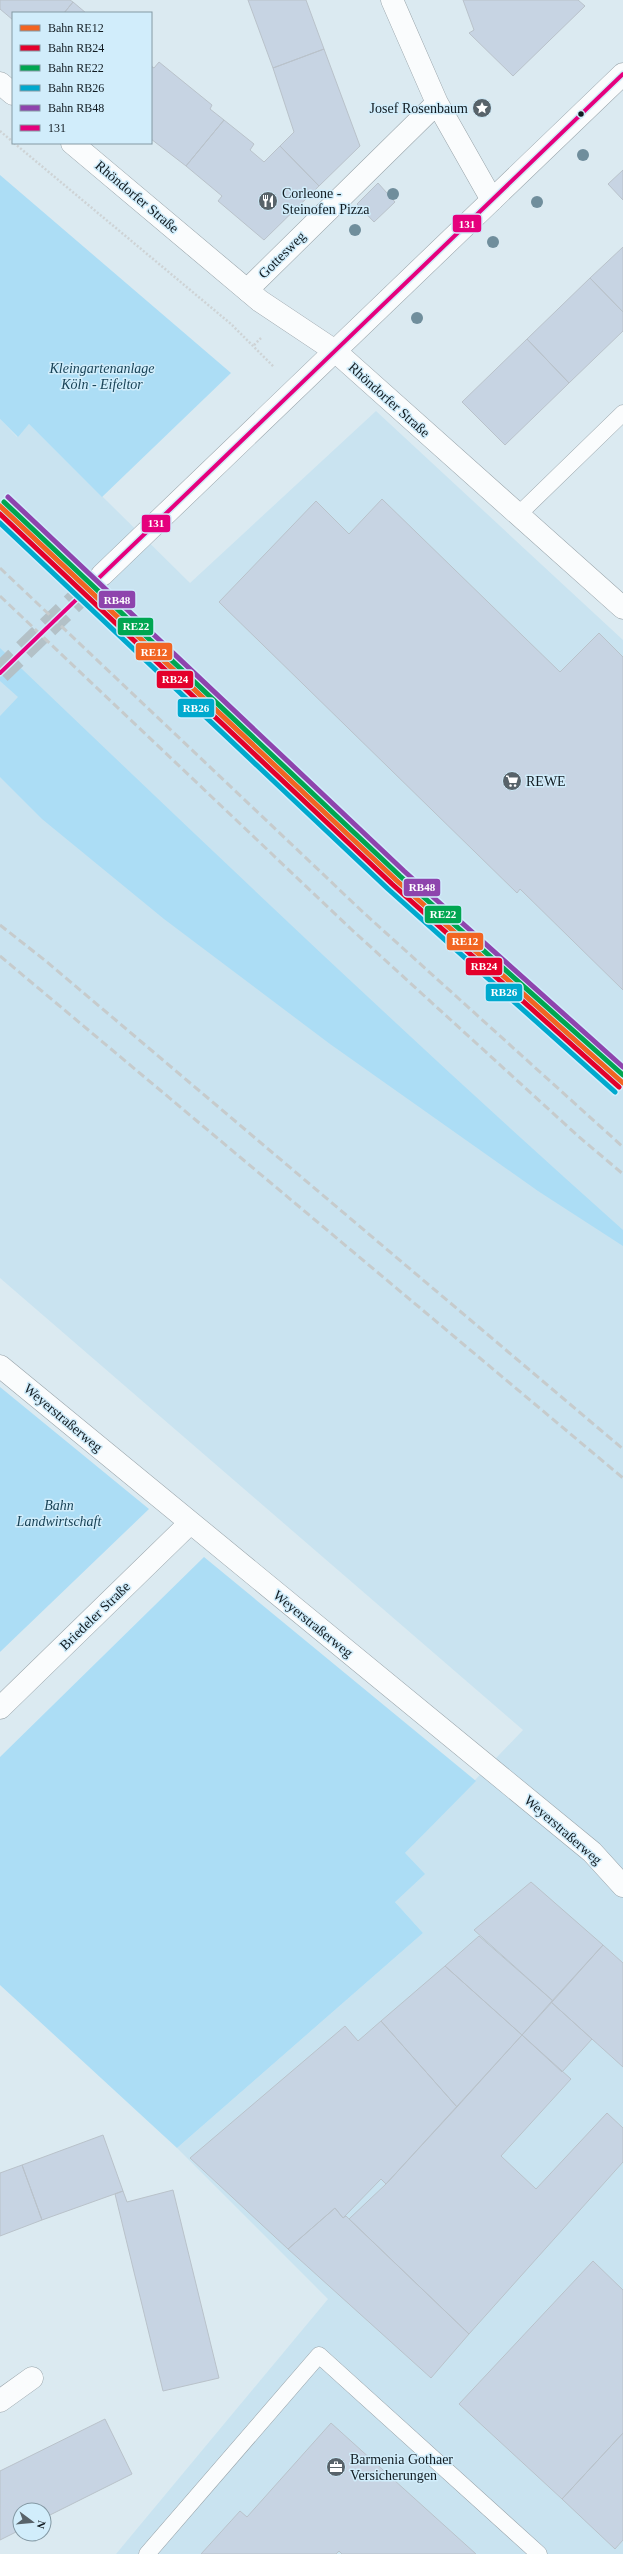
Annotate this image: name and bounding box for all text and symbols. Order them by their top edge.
legend [12,12,152,144]
text: Bahn RE12 [48,21,104,35]
text: Bahn RB24 [48,41,104,55]
text: Bahn RE22 [48,61,104,75]
text: Bahn RB26 [48,81,104,95]
place icon: Josef Rosenbaum [471,97,493,119]
text: Bahn RB48 [48,101,104,115]
place label: Josef Rosenbaum [370,101,468,116]
unlabelled marker [576,109,586,119]
text: 131 [48,121,66,135]
street label: Rhöndorfer Straße [92,158,182,236]
place label: Corleone - Steinofen Pizza [282,186,370,217]
restaurant icon: Corleone - Steinofen Pizza [257,190,279,212]
line badge: 131 [452,214,482,233]
text: 131 [459,218,475,230]
street label: Gottesweg [256,229,308,281]
street label: Rhöndorfer Straße [345,360,433,440]
park label: Kleingartenanlage Köln - Eifeltor [49,361,155,392]
line badge: 131 [141,514,171,533]
text: 131 [148,517,164,529]
line badge: RB48 [98,590,136,609]
text: RB48 [104,594,131,606]
line badge: RE22 [117,617,154,636]
text: RE22 [123,620,150,632]
line badge: RE12 [135,642,173,661]
text: RE12 [141,646,168,658]
line badge: RB24 [156,670,194,689]
text: RB24 [162,673,189,685]
line badge: RB26 [177,698,215,718]
text: RB26 [183,702,210,714]
supermarket icon: REWE [501,770,523,792]
place label: REWE [526,774,566,789]
line badge: RB48 [403,878,441,897]
text: RB48 [409,881,436,893]
line badge: RE22 [424,905,462,924]
text: RE22 [430,908,457,920]
line badge: RE12 [446,932,484,951]
text: RE12 [452,935,479,947]
line badge: RB24 [465,957,503,976]
text: RB24 [471,960,498,972]
line badge: RB26 [485,983,523,1002]
text: RB26 [491,986,518,998]
street label: Weyerstraßerweg [21,1381,105,1455]
park label: Bahn Landwirtschaft [16,1498,103,1529]
street label: Briedeler Straße [57,1579,133,1653]
street label: Weyerstraßerweg [270,1587,356,1661]
street label: Weyerstraßerweg [521,1792,605,1868]
place label: Barmenia Gothaer Versicherungen [350,2452,453,2483]
office icon: Barmenia Gothaer Versicherungen [325,2456,347,2478]
north arrow [12,2502,52,2542]
text: N [35,2519,48,2530]

